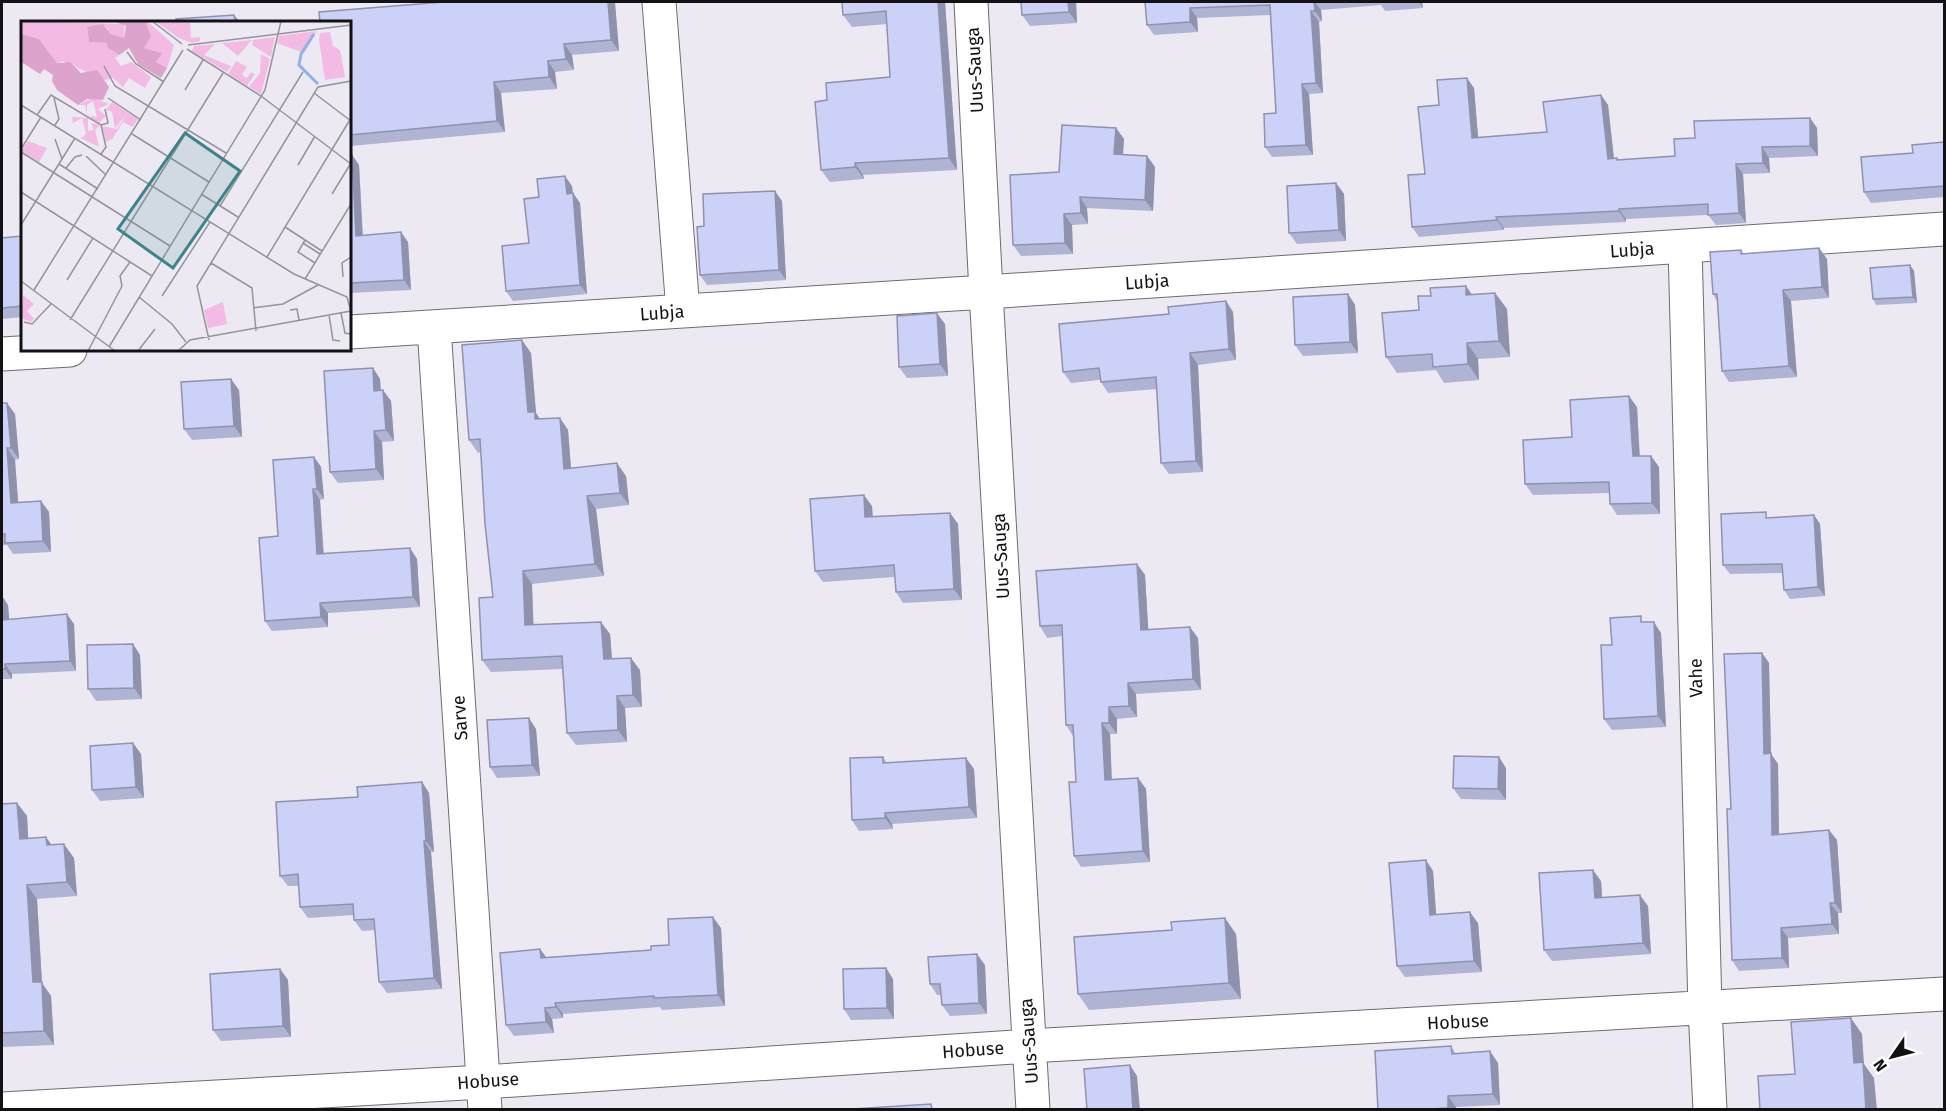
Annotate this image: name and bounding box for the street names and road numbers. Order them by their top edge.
street label: Uus-Sauga [962,26,988,114]
street label: Lubja [1609,237,1655,263]
street label: Lubja [1124,269,1170,295]
street label: Lubja [639,300,685,326]
street label: Uus-Sauga [988,512,1014,600]
street label: Vahe [1685,658,1707,698]
street label: Sarve [447,695,473,741]
street label: Uus-Sauga [1015,997,1043,1085]
street label: Hobuse [1426,1009,1490,1035]
street label: Hobuse [941,1037,1005,1063]
street label: Hobuse [456,1068,520,1094]

